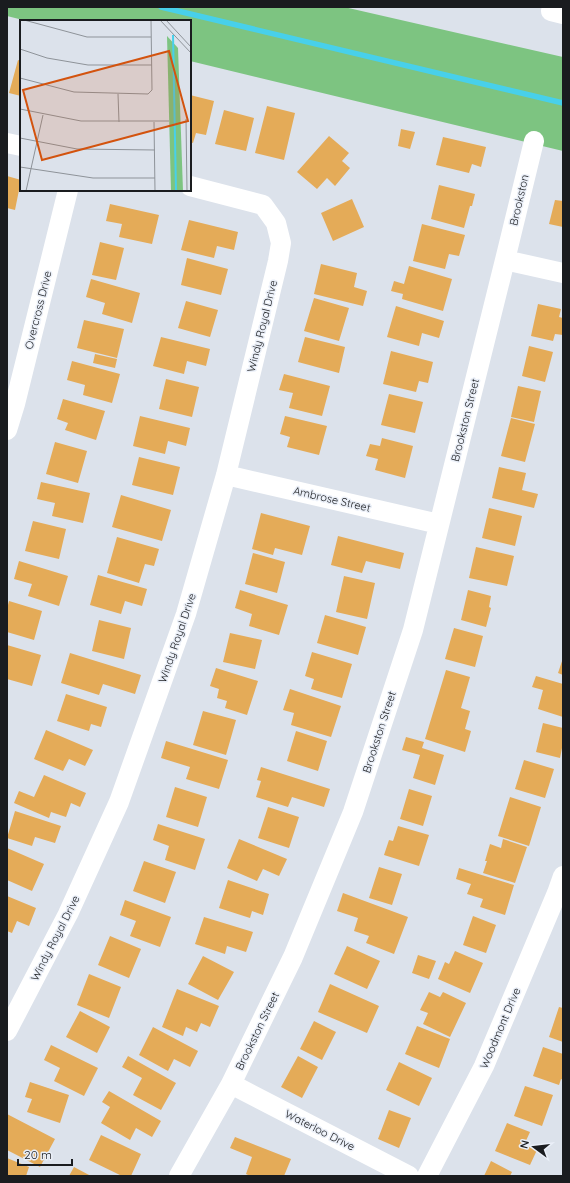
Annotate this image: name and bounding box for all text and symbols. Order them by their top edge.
inset map [20,20,191,191]
street label: Brookston [506,173,532,227]
street label: Overcross Drive [21,269,55,351]
street label: Windy Royal Drive [244,279,280,373]
street label: Brookston Street [448,377,482,463]
street label: Ambrose Street [292,483,372,515]
street label: Windy Royal Drive [155,591,199,685]
street label: Brookston Street [359,689,399,775]
street label: Windy Royal Drive [27,893,83,983]
street label: Woodmont Drive [477,985,523,1071]
street label: Brookston Street [232,989,282,1072]
street label: Waterloo Drive [283,1106,357,1154]
north arrow [514,1127,554,1167]
text: N [517,1139,532,1150]
scale bar [18,1141,72,1167]
text: 20 m [24,1147,52,1162]

